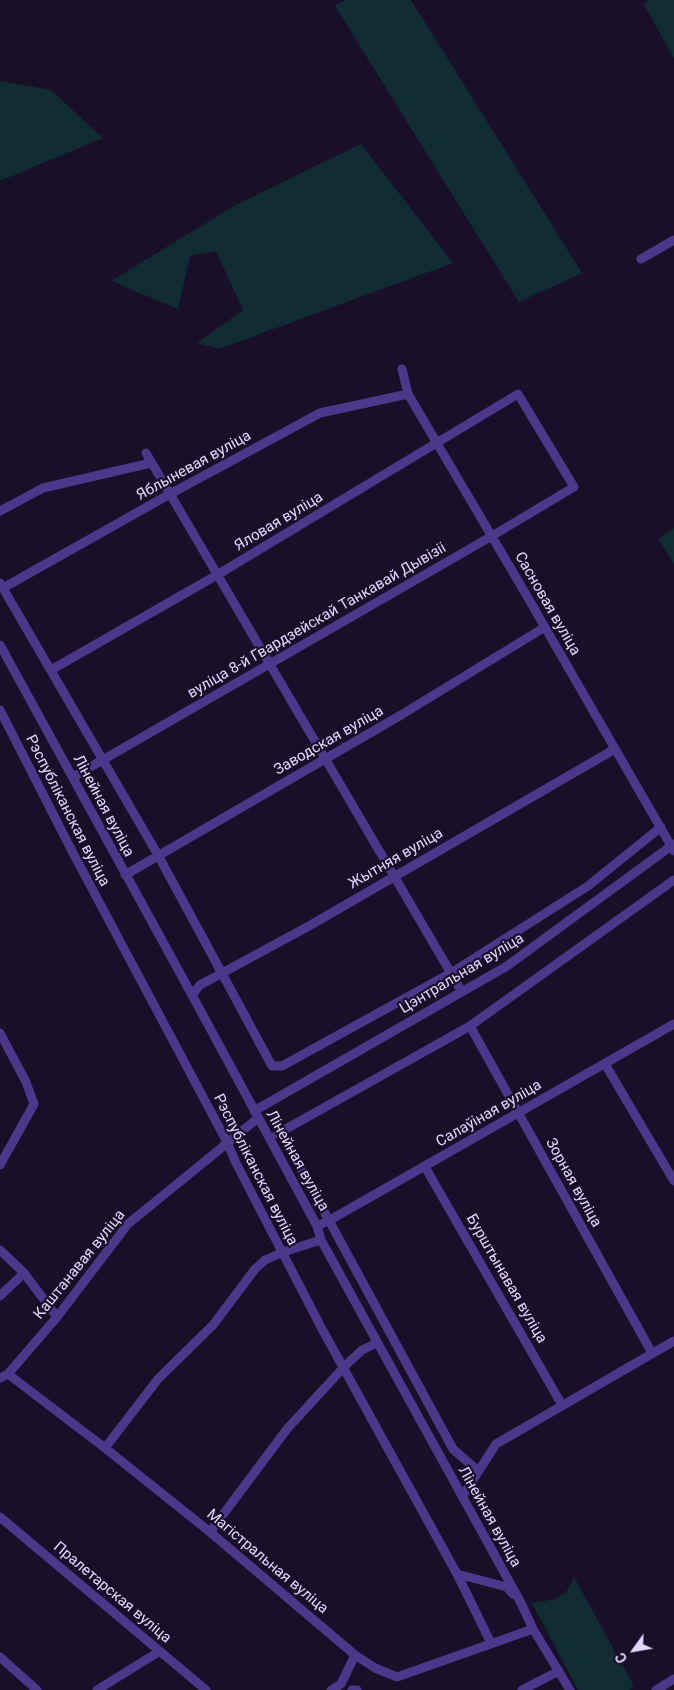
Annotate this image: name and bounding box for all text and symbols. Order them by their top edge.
street label: Яблыневая вуліца [134,427,254,505]
street label: Яловая вуліца [231,489,327,555]
street label: вуліца 8-й Гвардзейскай Танкавай Дывізіі [185,539,449,703]
street label: Сасновая вуліца [510,549,584,659]
street label: Заводская вуліца [271,702,387,780]
street label: Рэспубліканская вуліца [21,732,113,890]
street label: Лінейная вуліца [69,752,137,860]
street label: Жытняя вуліца [346,825,446,893]
street label: Цэнтральная вуліца [397,930,527,1018]
street label: Салаўіная вуліца [433,1077,545,1151]
street label: Рэспубліканская вуліца [209,1091,301,1249]
street label: Лінейная вуліца [262,1107,332,1215]
street label: Зорная вуліца [541,1135,605,1231]
street label: Каштанавая вуліца [30,1207,130,1323]
street label: Бурштынавая вуліца [462,1211,550,1347]
street label: Лінейная вуліца [454,1463,524,1571]
street label: Магістральная вуліца [203,1506,331,1618]
street label: Пралетарская вуліца [49,1538,175,1648]
north arrow [609,1625,659,1675]
text: С [612,1650,630,1666]

